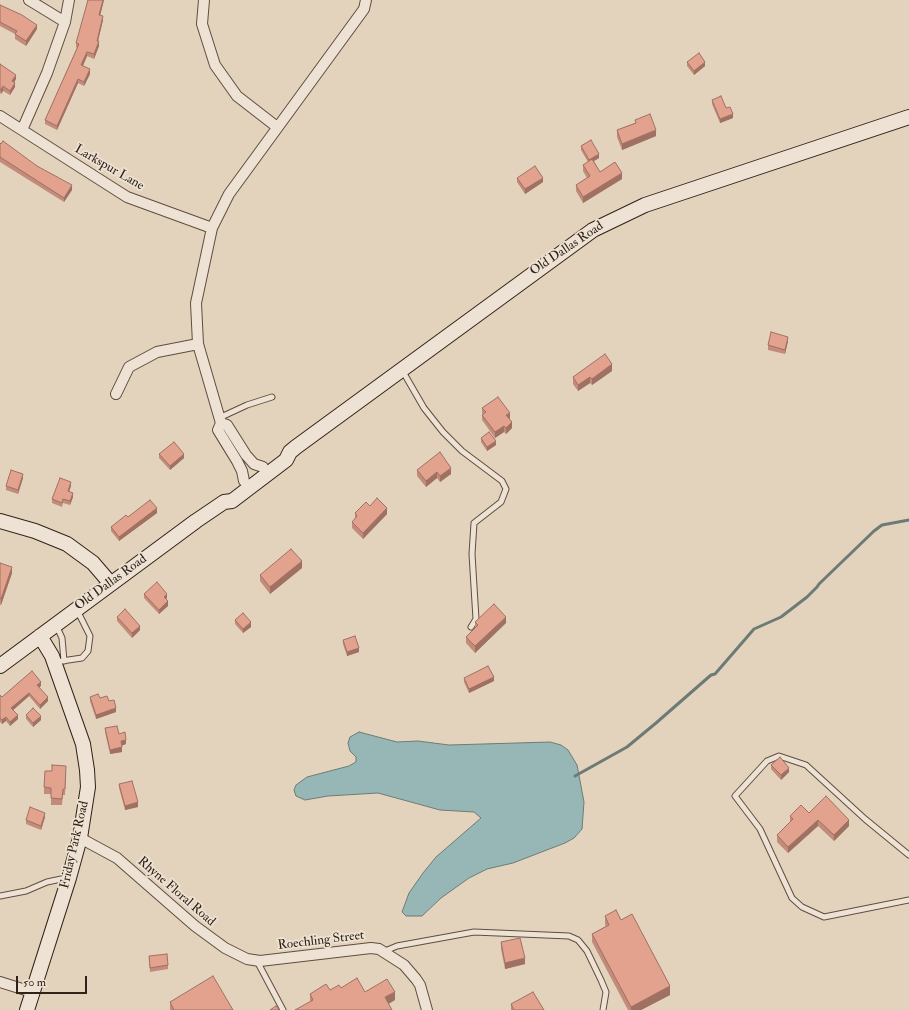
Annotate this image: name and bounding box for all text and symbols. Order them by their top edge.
street label: Larkspur Lane [71,142,147,194]
street label: Old Dallas Road [527,219,607,279]
street label: Old Dallas Road [72,552,150,614]
street label: Friday Park Road [57,800,93,890]
street label: Rhyne Floral Road [134,854,218,930]
street label: Roechling Street [277,928,365,954]
scale bar [18,968,89,994]
text: 50 m [23,975,46,990]

